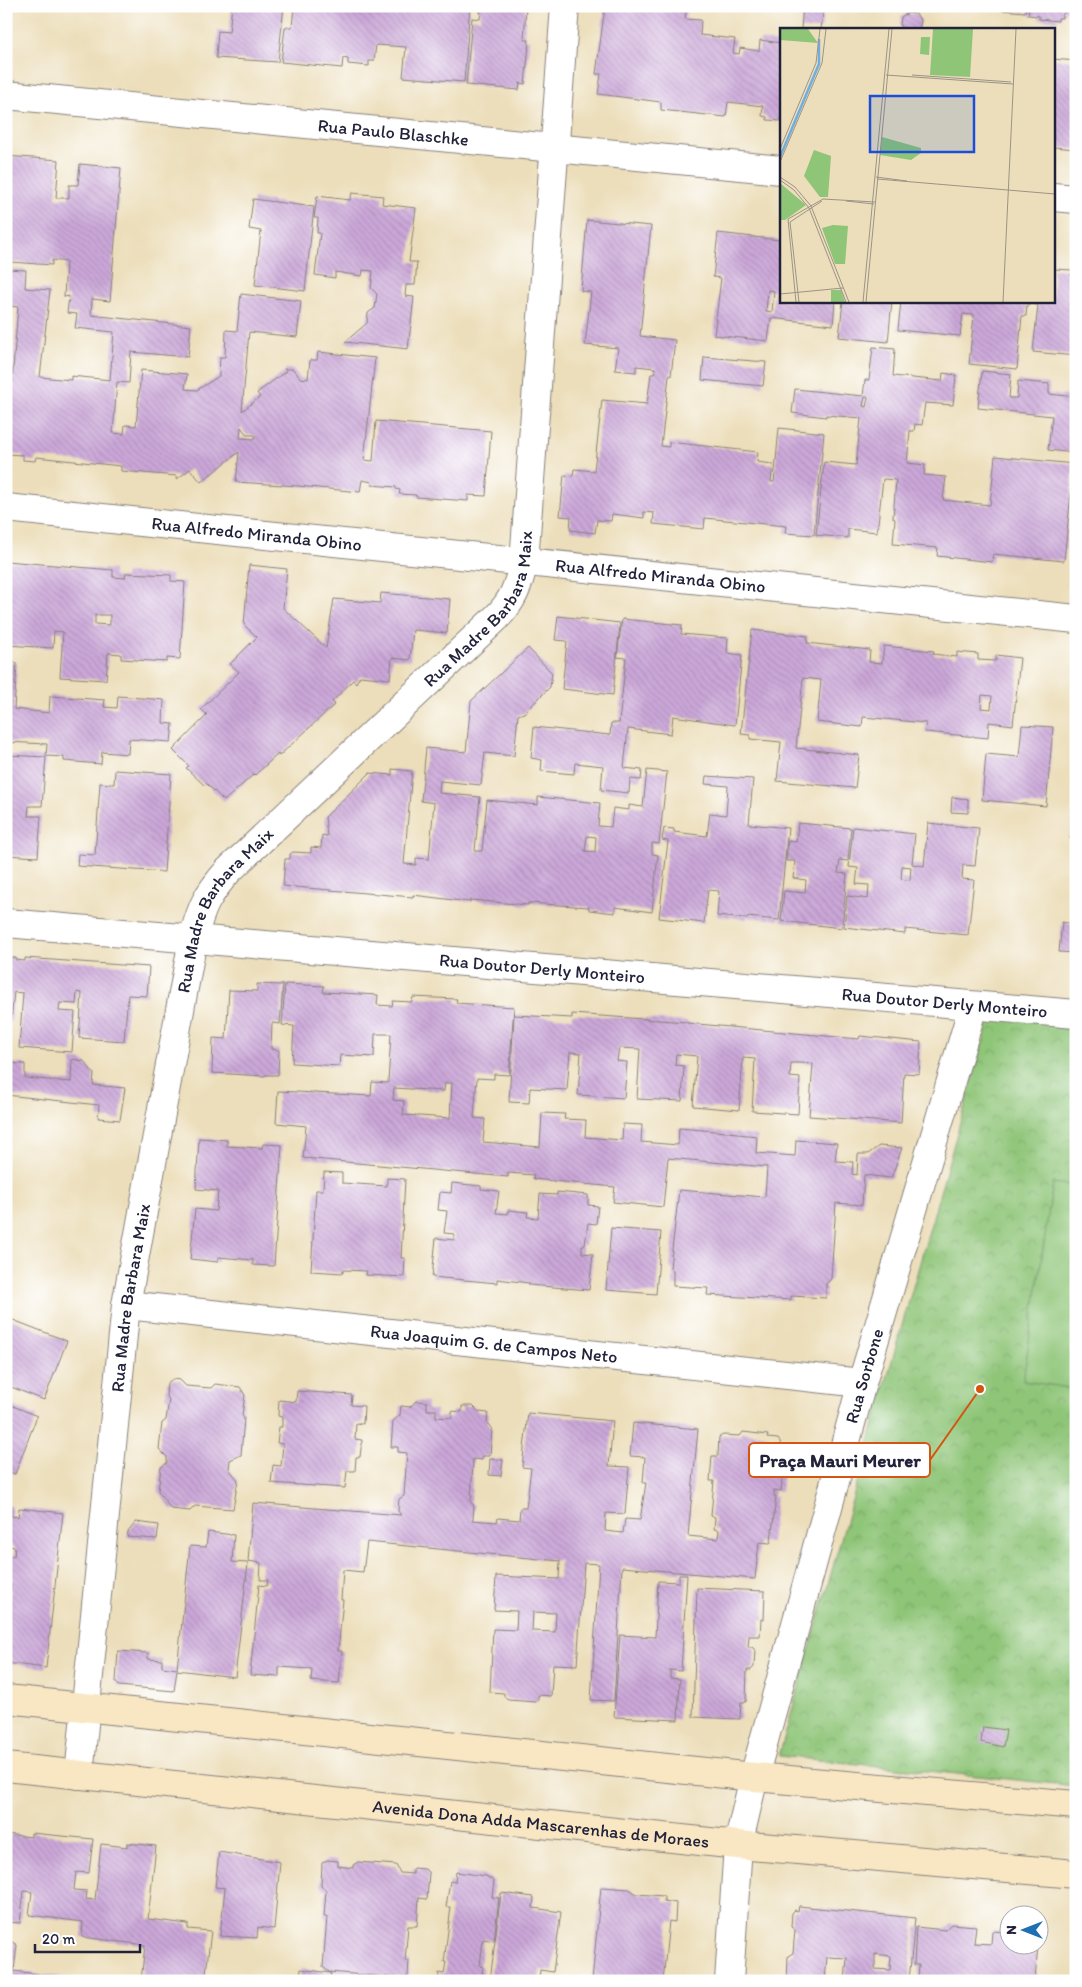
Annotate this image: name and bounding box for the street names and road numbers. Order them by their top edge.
street label: Rua Paulo Blaschke [317,114,470,151]
street label: Rua Alfredo Miranda Obino [150,512,363,556]
street label: Rua Madre Barbara Maix [419,530,537,692]
street label: Rua Alfredo Miranda Obino [554,554,767,598]
street label: Rua Madre Barbara Maix [172,823,278,995]
street label: Rua Doutor Derly Monteiro [438,949,646,988]
street label: Rua Doutor Derly Monteiro [841,983,1048,1023]
street label: Rua Madre Barbara Maix [106,1202,155,1393]
street label: Rua Joaquim G. de Campos Neto [369,1320,619,1368]
street label: Rua Sorbone [840,1326,888,1426]
street label: Avenida Dona Adda Mascarenhas de Moraes [372,1795,710,1853]

